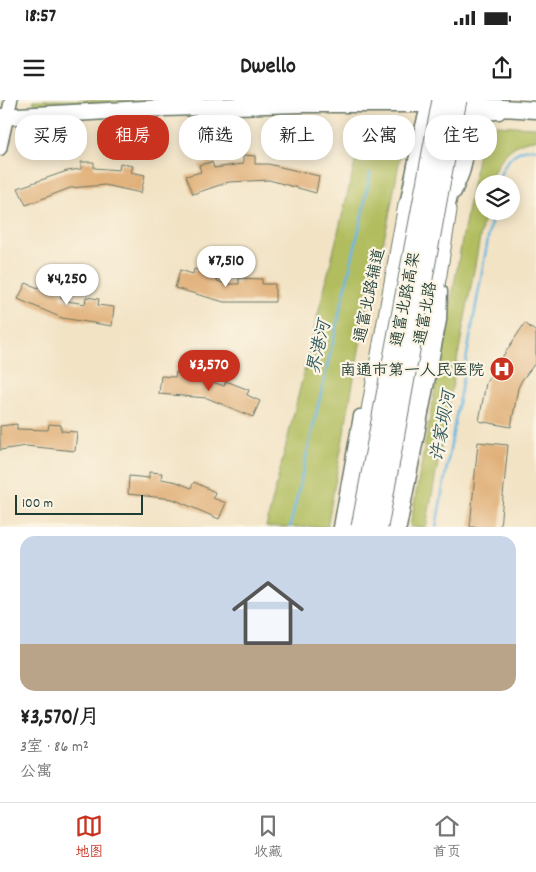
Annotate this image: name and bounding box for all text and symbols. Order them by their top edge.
text: 18:57 [25,4,56,31]
text: Dwello [240,52,296,83]
icon: menu [20,54,48,82]
icon: share [488,54,516,82]
chip: 买房 [15,115,87,160]
chip: 租房 [97,115,169,160]
chip: 筛选 [179,115,251,160]
chip: 新上 [261,115,333,160]
chip: 公寓 [343,115,415,160]
chip: 住宅 [425,115,497,160]
map controls [475,175,520,220]
button: layers [475,175,520,220]
pin: ¥7,510 [185,246,267,288]
street label: 通富北路辅道 [349,246,392,345]
text: ¥7,510 [208,250,244,273]
street label: 通富北路高架 [386,250,427,349]
pin: ¥4,250 [26,264,108,306]
text: ¥4,250 [47,268,87,291]
street label: 通富北路 [410,280,443,347]
water label: 界港河 [302,316,339,377]
pin: ¥3,570 [168,350,250,392]
text: ¥3,570 [189,354,229,377]
hospital icon: 南通市第一人民医院 [489,356,515,382]
place label: 南通市第一人民医院 [340,360,484,383]
water label: 许家坝河 [426,386,464,464]
scale bar [15,492,142,515]
text: 100 m [22,494,53,514]
icon: home [223,568,313,658]
text: ¥3,570/月 [20,704,100,734]
text: 3室 · 86 m² [20,736,89,759]
text: 公寓 [20,761,52,784]
tab: 地图 [75,812,103,863]
tab: 收藏 [254,812,282,863]
tab: 首页 [433,812,461,863]

